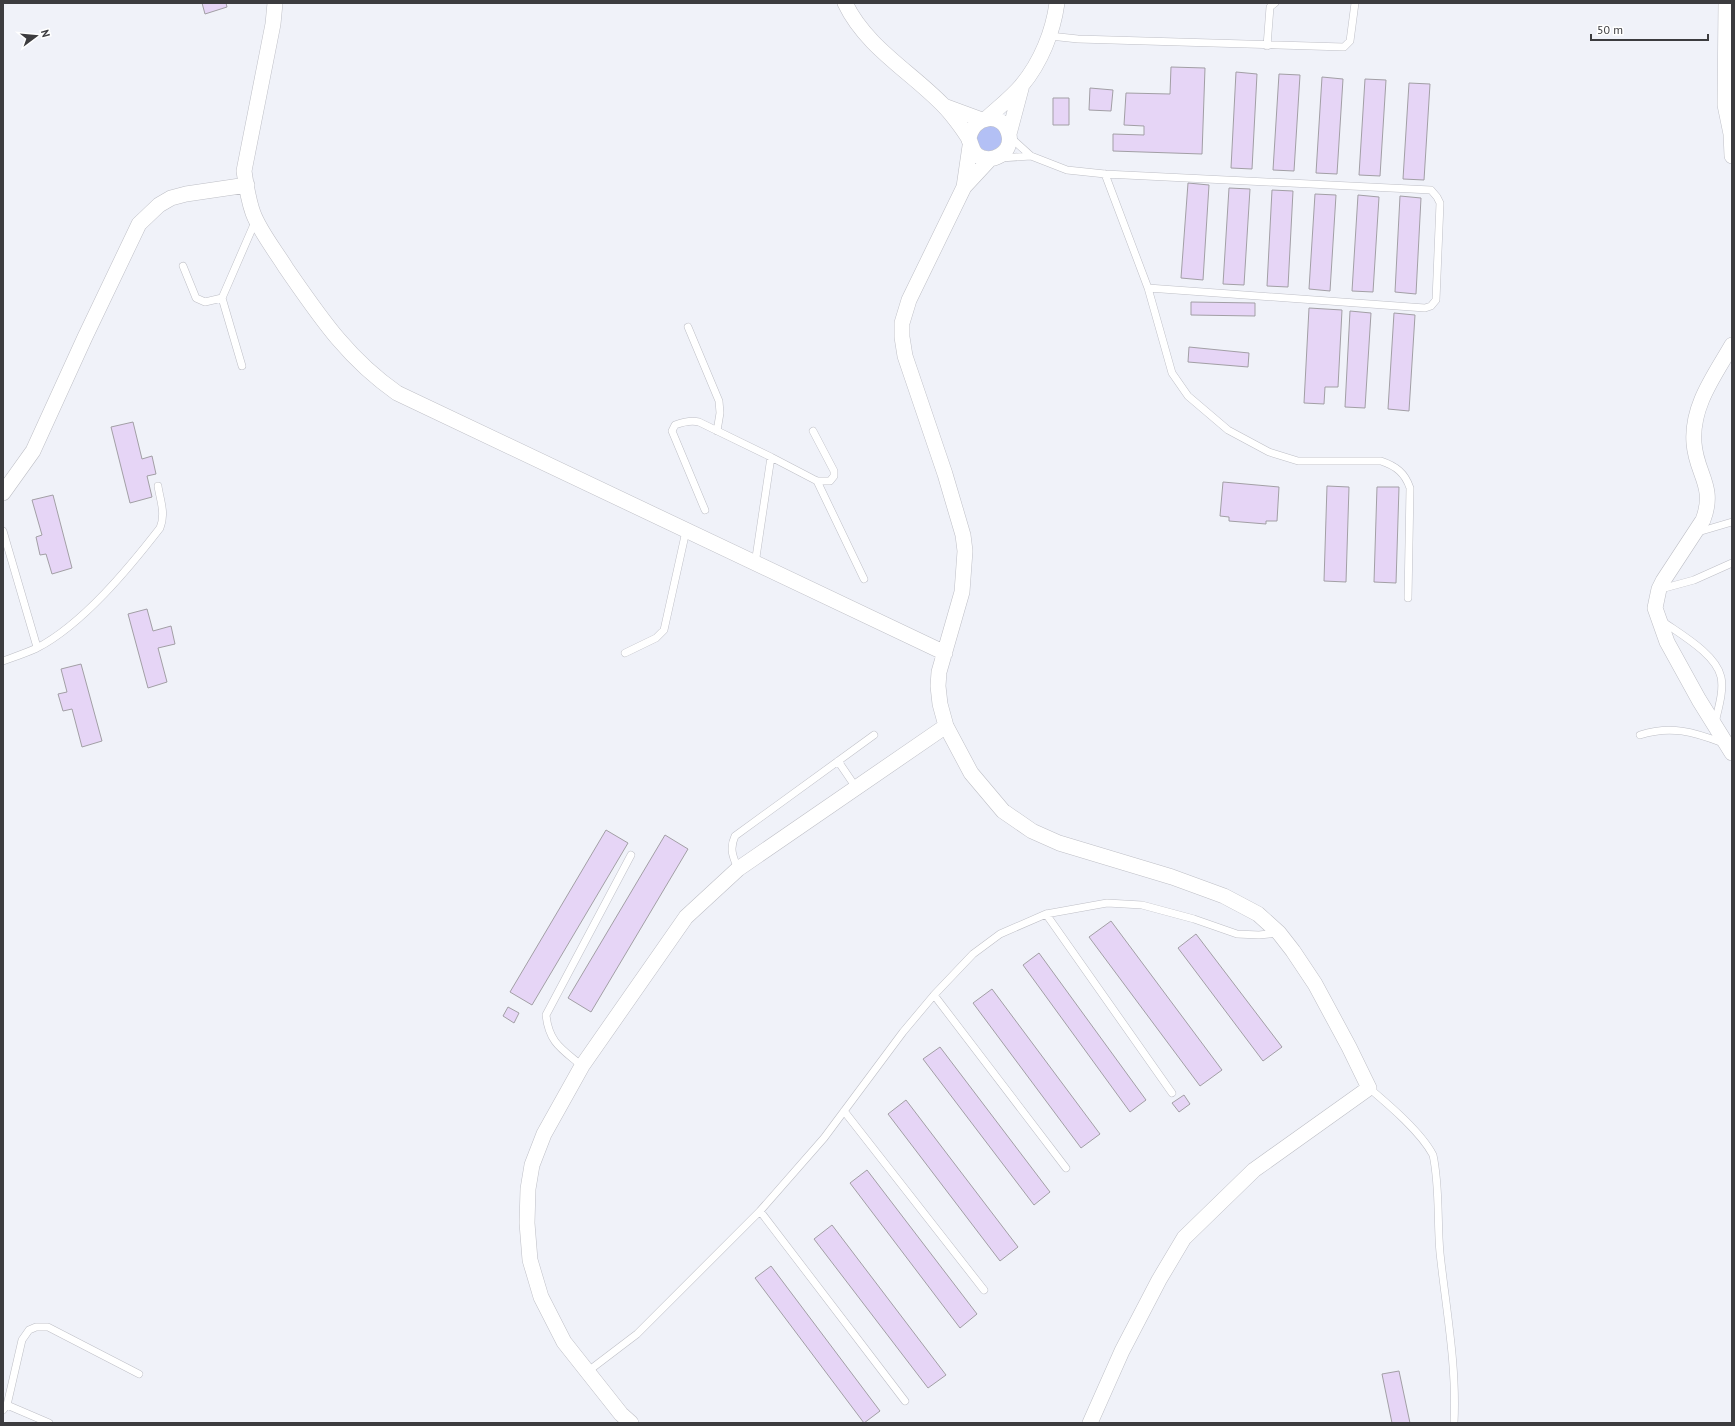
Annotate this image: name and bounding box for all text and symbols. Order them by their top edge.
north arrow [16,16,56,56]
scale bar [1591,16,1708,42]
text: 50 m [1597,22,1623,37]
text: N [38,28,53,39]

